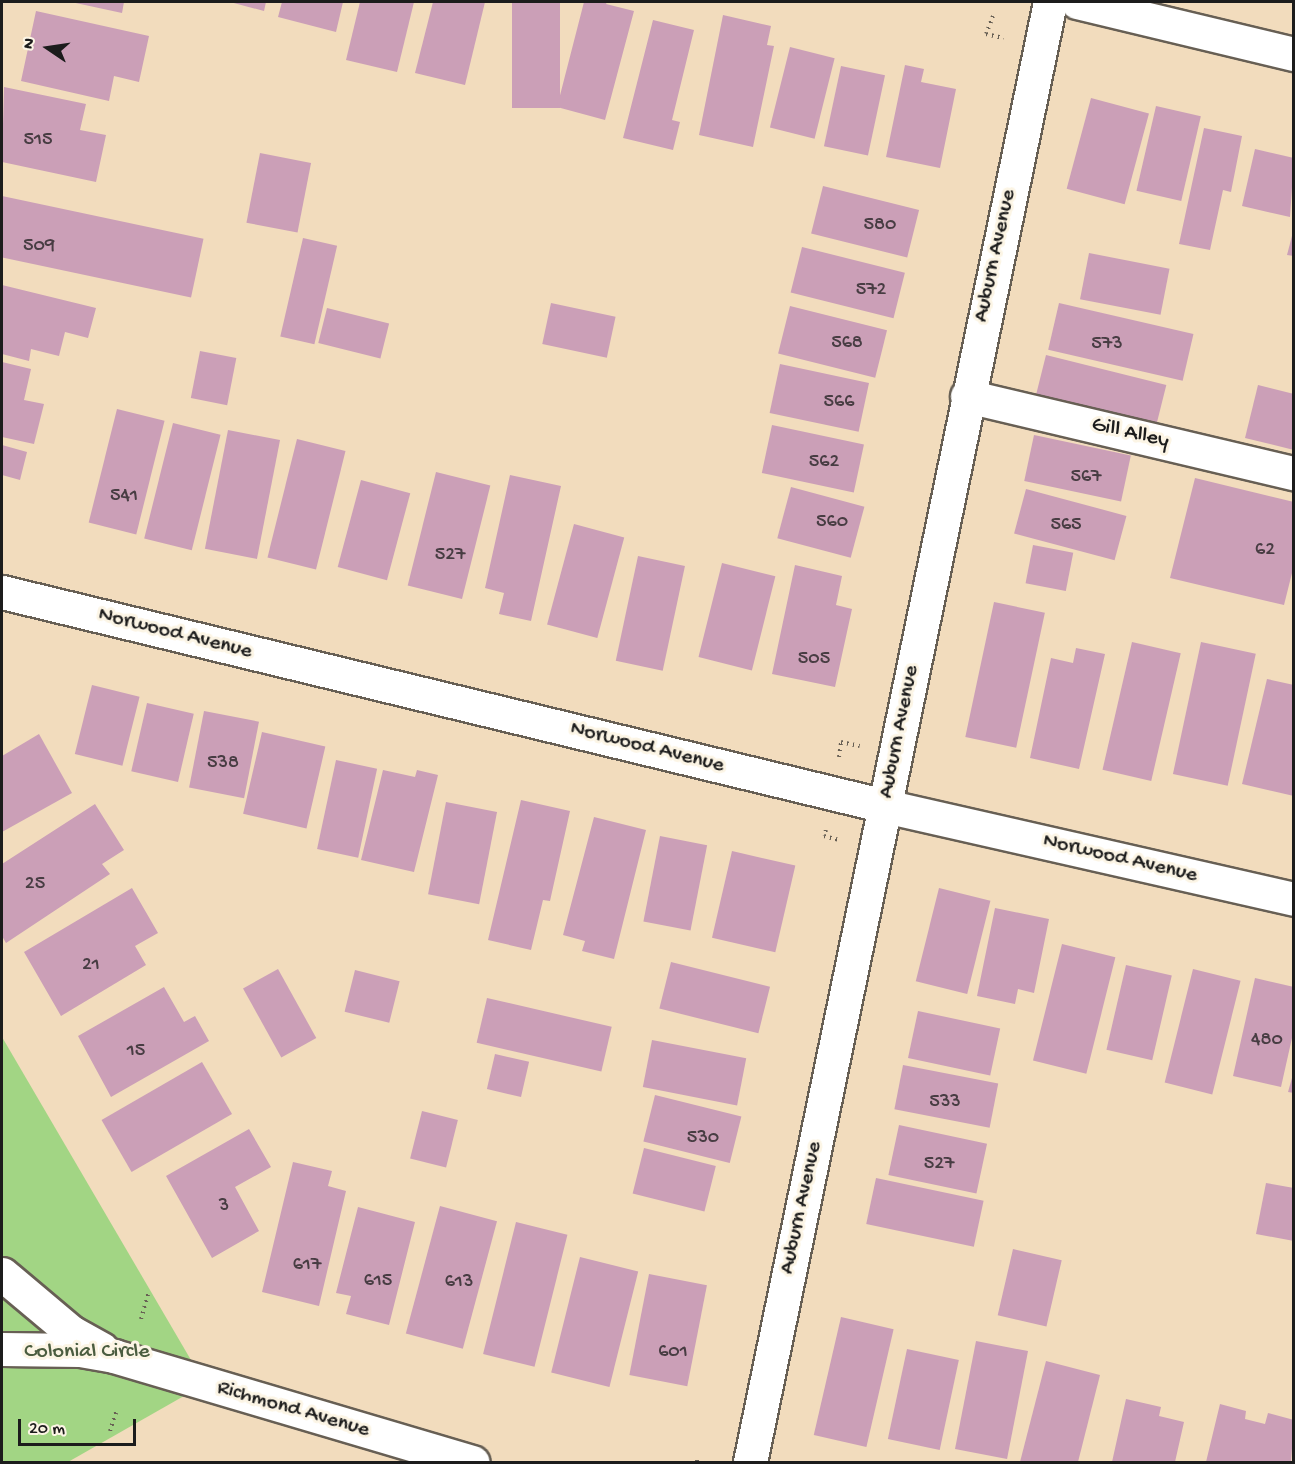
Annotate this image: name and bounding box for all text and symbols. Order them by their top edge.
north arrow [18,18,78,78]
text: N [20,37,40,51]
house number: 515 [23,128,53,152]
street label: Auburn Avenue [969,187,1023,325]
house number: 580 [864,213,896,237]
house number: 509 [23,234,55,258]
house number: 572 [856,278,886,302]
house number: 568 [831,331,863,355]
house number: 573 [1091,332,1123,356]
house number: 566 [824,390,854,414]
street label: Gill Alley [1089,412,1171,456]
house number: 562 [809,450,839,474]
house number: 567 [1070,465,1102,489]
house number: 541 [110,484,138,508]
house number: 560 [816,510,848,534]
house number: 565 [1050,513,1082,537]
house number: 62 [1255,538,1275,562]
house number: 527 [435,543,465,567]
street label: Norwood Avenue [95,602,255,666]
house number: 505 [798,647,830,671]
street label: Auburn Avenue [874,663,926,801]
street label: Norwood Avenue [567,716,727,780]
house number: 538 [207,751,239,775]
street label: Norwood Avenue [1040,828,1200,890]
house number: 25 [25,872,45,896]
house number: 21 [82,953,100,977]
house number: 480 [1251,1028,1283,1052]
house number: 15 [127,1039,145,1063]
house number: 533 [929,1090,961,1114]
house number: 530 [687,1126,719,1150]
street label: Auburn Avenue [775,1139,829,1277]
house number: 527 [924,1152,954,1176]
house number: 3 [219,1194,229,1218]
house number: 617 [293,1253,321,1277]
house number: 615 [364,1269,392,1293]
house number: 613 [445,1270,473,1294]
park label: Colonial Circle [24,1340,150,1366]
house number: 601 [658,1340,688,1364]
street label: Richmond Avenue [214,1376,372,1444]
scale bar [21,1407,140,1445]
text: 20 m [29,1419,65,1440]

